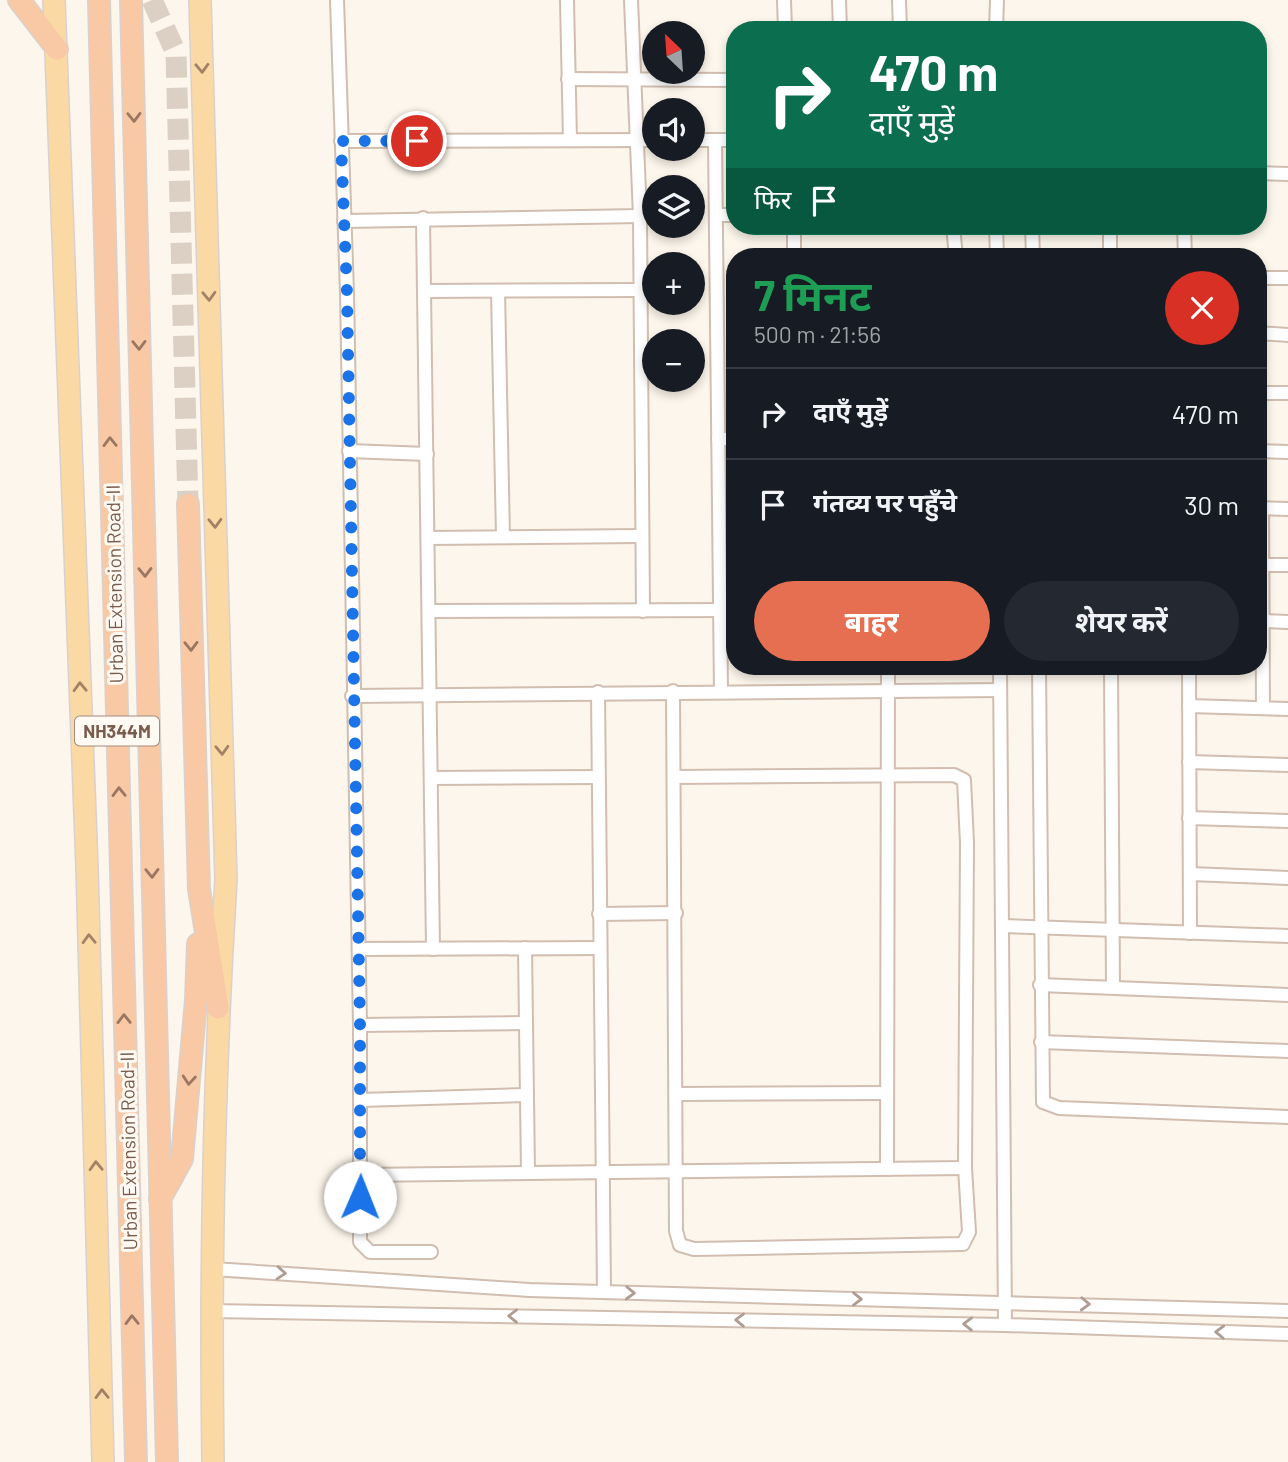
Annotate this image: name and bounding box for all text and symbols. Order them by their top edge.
north arrow [642,21,705,84]
map controls [642,21,705,392]
text: 470 m [869,42,998,101]
icon: right [754,49,845,140]
one-way arrow [194,63,210,74]
button: sound [642,98,705,161]
text: दाएँ मुड़ें [869,102,955,140]
pin [387,111,447,171]
one-way arrow [126,112,141,123]
icon: arrive [398,122,436,160]
button: layers [642,175,705,238]
icon: arrive [805,182,843,220]
text: फिर [754,183,791,214]
button: + [642,252,705,315]
text: 7 मिनट [754,269,871,319]
button: close [1165,271,1239,345]
one-way arrow [201,290,216,301]
text: 500 m · 21:56 [754,320,881,348]
button: − [642,329,705,392]
one-way arrow [131,340,147,350]
icon: right [754,395,792,433]
text: दाएँ मुड़ें [813,395,888,426]
text: 470 m [1172,398,1239,429]
one-way arrow [102,436,118,447]
street label: Urban Extension Road-II [101,484,127,684]
icon: arrive [754,486,792,524]
text: गंतव्य पर पहुँचे [813,486,957,517]
text: 30 m [1184,489,1239,520]
one-way arrow [208,518,223,529]
one-way arrow [137,567,152,578]
button: बाहर [754,581,990,661]
button: शेयर करें [1004,581,1239,661]
one-way arrow [184,641,199,652]
one-way arrow [73,681,88,692]
road number: NH344M [75,716,159,746]
one-way arrow [214,746,230,756]
one-way arrow [111,786,127,797]
one-way arrow [144,868,160,879]
one-way arrow [81,933,97,944]
one-way arrow [117,1014,132,1025]
street label: Urban Extension Road-II [115,1051,141,1251]
one-way arrow [182,1074,197,1085]
position arrow [323,1160,397,1234]
one-way arrow [88,1161,103,1172]
one-way arrow [275,1266,286,1281]
one-way arrow [625,1285,636,1300]
one-way arrow [852,1292,863,1307]
one-way arrow [1080,1297,1091,1312]
one-way arrow [507,1309,518,1324]
one-way arrow [735,1312,745,1328]
one-way arrow [124,1315,140,1325]
one-way arrow [962,1316,973,1332]
one-way arrow [1214,1324,1225,1340]
one-way arrow [94,1388,109,1399]

